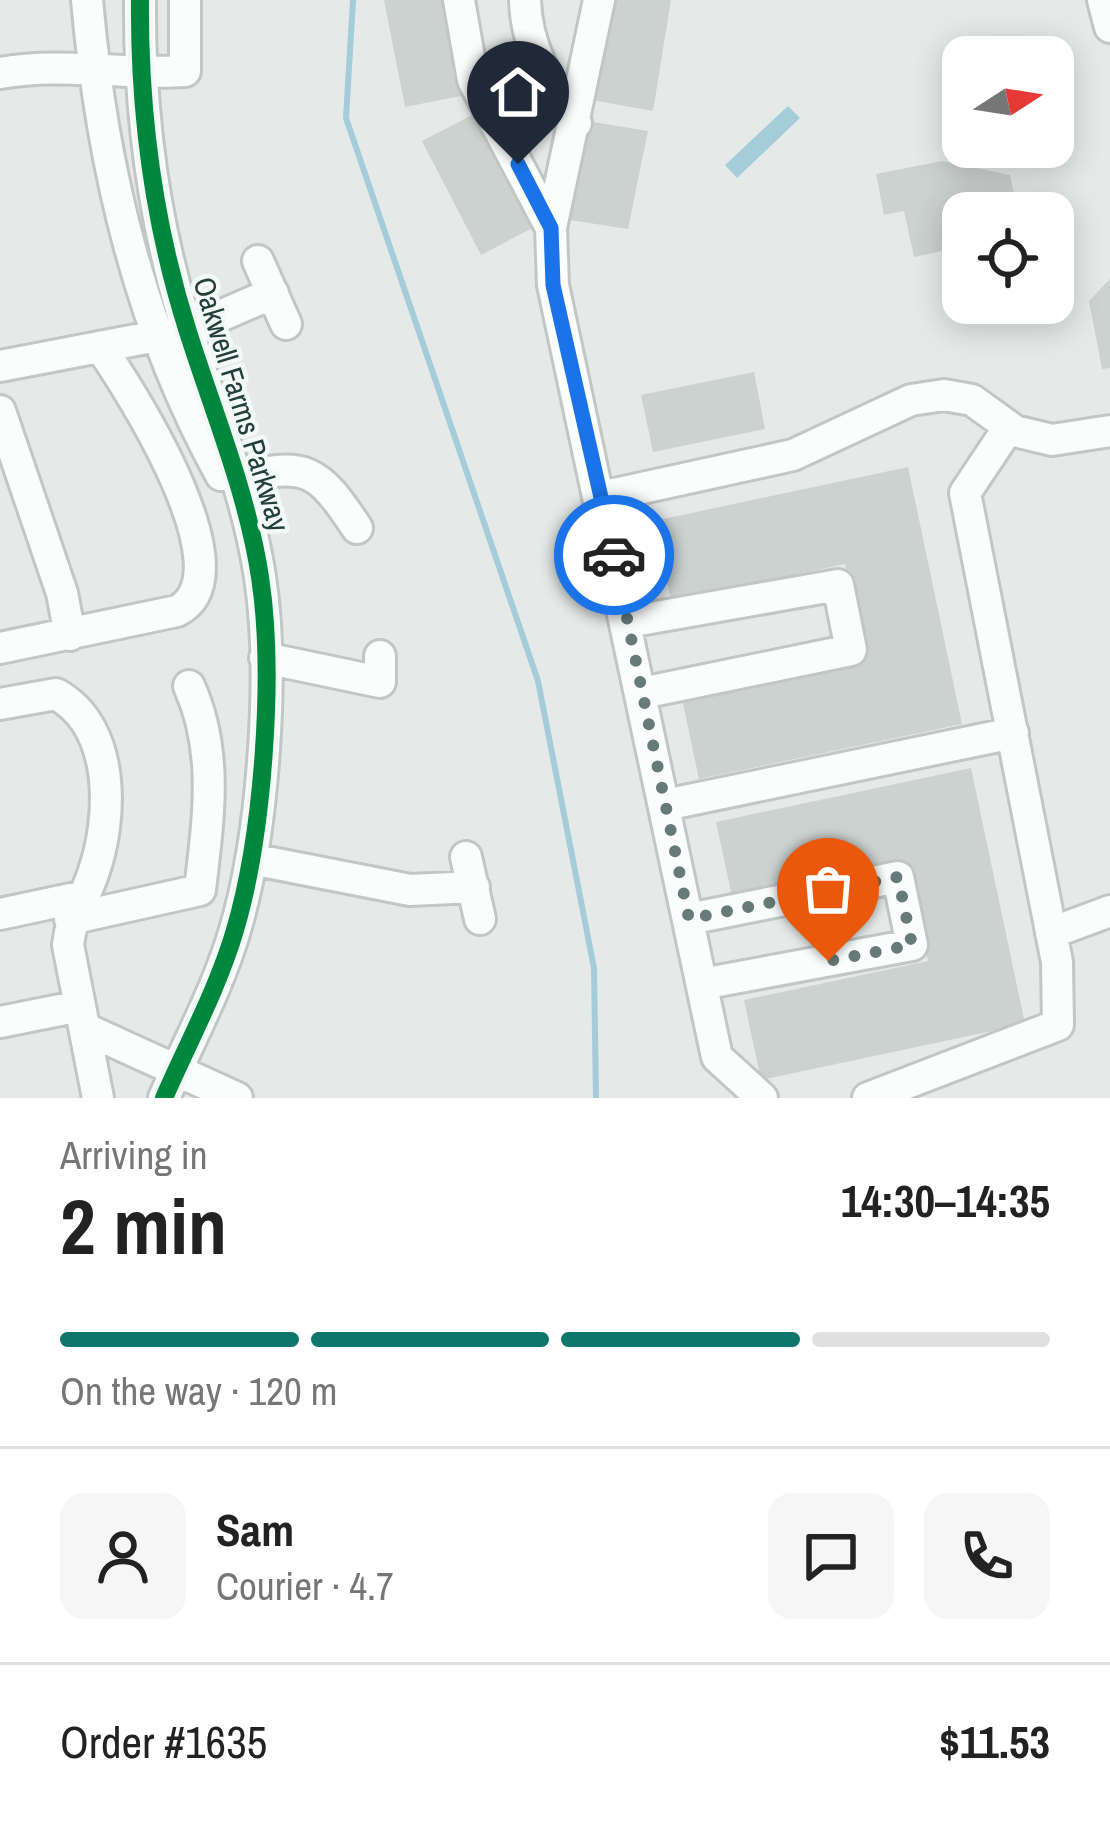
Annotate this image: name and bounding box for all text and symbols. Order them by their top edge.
north arrow [942,36,1074,168]
map controls [942,36,1074,324]
pin [467,41,569,164]
icon: home [485,59,551,125]
button: locate [942,192,1074,324]
street label: Oakwell Farms Parkway [184,272,300,537]
courier [554,495,674,615]
icon: car [581,522,647,588]
pin [777,838,879,961]
icon: bag [795,856,861,922]
text: Arriving in [60,1129,208,1181]
text: 14:30–14:35 [841,1170,1050,1231]
text: 2 min [60,1173,227,1278]
text: On the way · 120 m [60,1365,337,1417]
button: person [60,1493,186,1619]
button: chat [768,1493,894,1619]
button: phone [924,1493,1050,1619]
text: Sam [216,1499,294,1560]
text: Courier · 4.7 [216,1560,394,1612]
text: Order #1635 [60,1711,267,1772]
text: $11.53 [939,1711,1050,1772]

